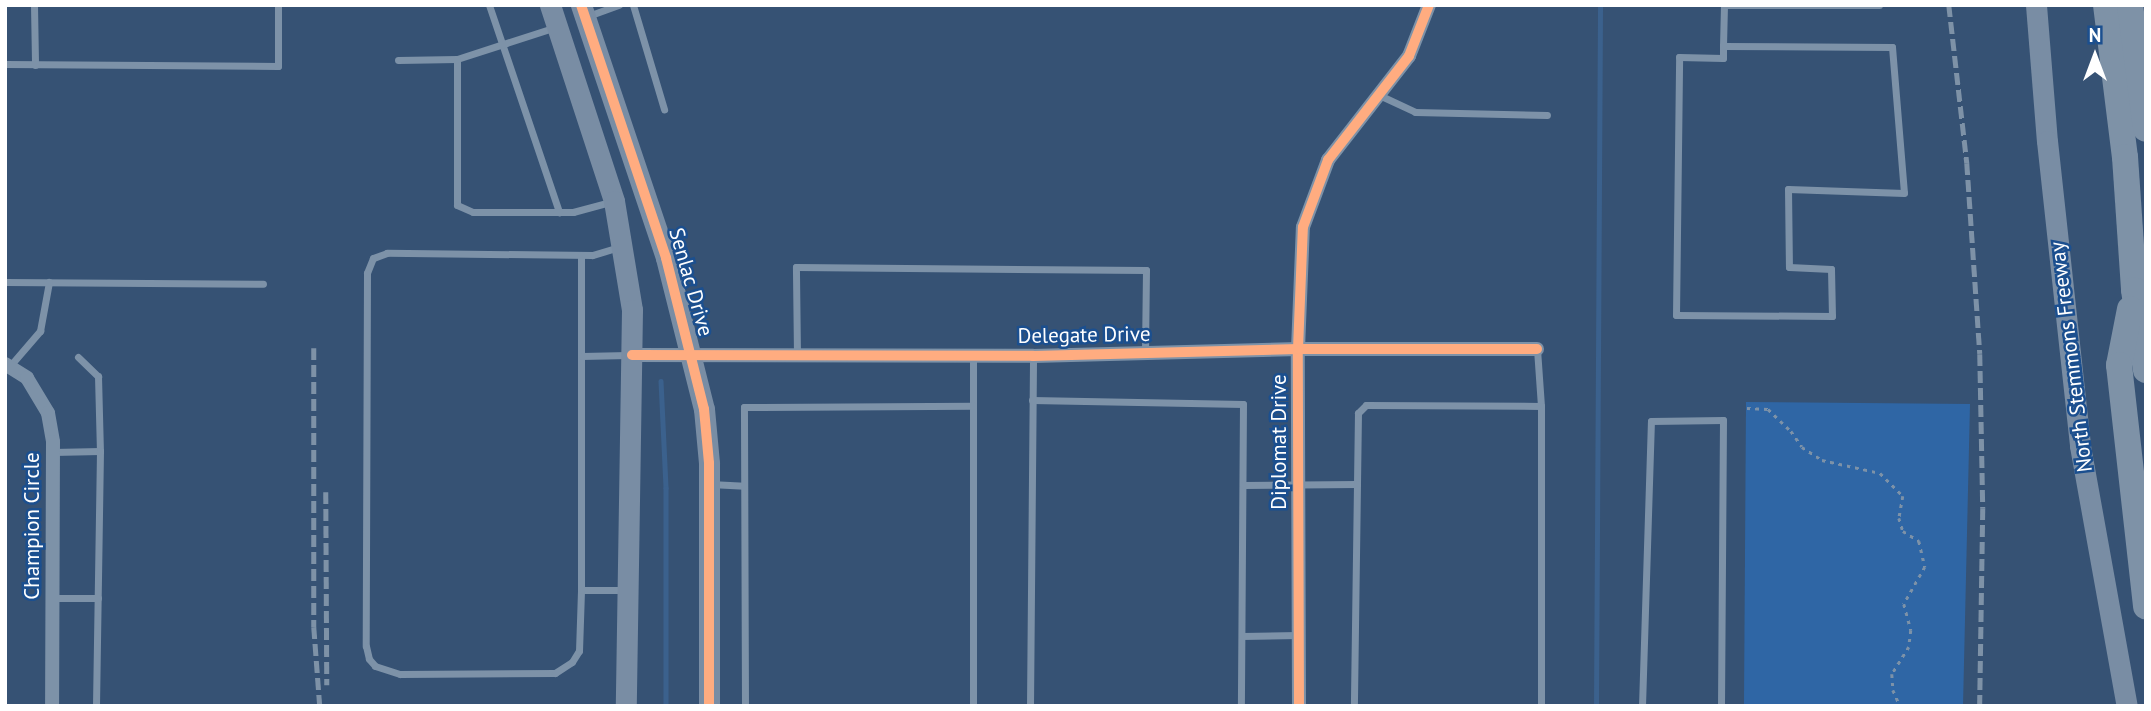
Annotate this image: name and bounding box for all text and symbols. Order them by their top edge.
north arrow [2060,21,2130,91]
text: N [2089,23,2101,47]
street label: Senlac Drive [663,225,719,339]
street label: North Stemmons Freeway [2044,240,2098,474]
street label: Delegate Drive [1017,321,1151,349]
street label: Diplomat Drive [1266,374,1292,510]
street label: Champion Circle [19,452,45,600]

